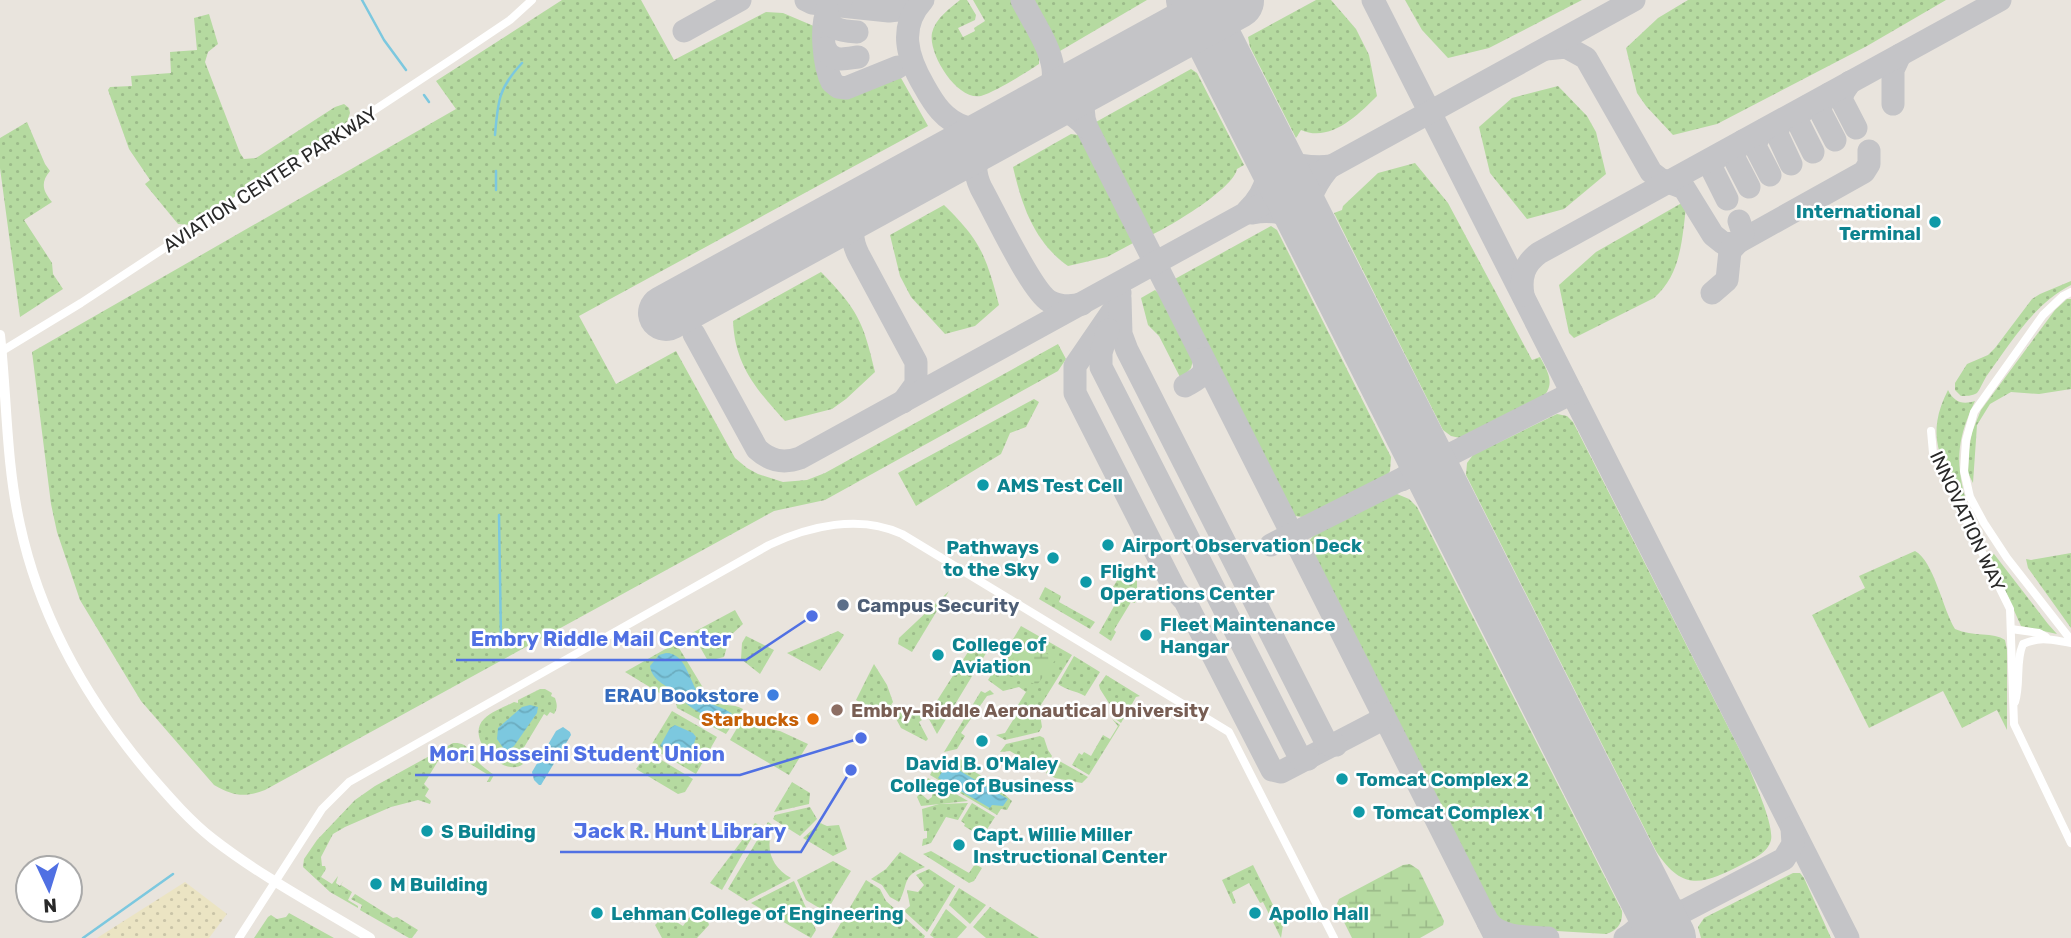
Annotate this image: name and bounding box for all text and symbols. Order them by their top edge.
street label: AVIATION CENTER PARKWAY [159,101,382,257]
place label: International Terminal [1796,200,1921,245]
marker: International Terminal [1927,214,1943,230]
street label: INNOVATION WAY [1925,448,2010,595]
place label: AMS Test Cell [997,474,1123,497]
marker: AMS Test Cell [975,477,991,493]
place label: Airport Observation Deck [1122,534,1362,557]
place label: Pathways to the Sky [943,536,1040,581]
marker: Airport Observation Deck [1100,537,1116,553]
marker: Pathways to the Sky [1045,550,1061,566]
place label: Flight Operations Center [1100,560,1275,605]
marker: Flight Operations Center [1078,574,1094,590]
place label: Campus Security [857,594,1020,617]
marker: Campus Security [835,597,851,613]
place label: Fleet Maintenance Hangar [1160,613,1335,658]
callout: Embry Riddle Mail Center [456,618,746,660]
text: Embry Riddle Mail Center [471,626,732,651]
marker: Fleet Maintenance Hangar [1138,627,1154,643]
place label: College of Aviation [952,633,1047,678]
marker: College of Aviation [930,647,946,663]
place label: ERAU Bookstore [604,684,759,707]
marker: ERAU Bookstore [765,687,781,703]
place label: Embry-Riddle Aeronautical University [851,699,1210,722]
marker: Embry-Riddle Aeronautical University [829,702,845,718]
place label: Starbucks [701,708,799,731]
marker: Starbucks [805,711,821,727]
callout: Mori Hosseini Student Union [415,733,740,775]
marker: David B. O'Maley College of Business [974,733,990,749]
text: Mori Hosseini Student Union [429,741,725,766]
place label: David B. O'Maley College of Business [890,752,1074,797]
place label: Tomcat Complex 2 [1356,768,1529,791]
marker: Tomcat Complex 2 [1334,771,1350,787]
place label: Tomcat Complex 1 [1373,801,1543,824]
marker: Tomcat Complex 1 [1351,804,1367,820]
callout: Jack R. Hunt Library [560,810,801,852]
text: Jack R. Hunt Library [574,818,787,843]
place label: S Building [441,820,536,843]
marker: S Building [419,823,435,839]
place label: Capt. Willie Miller Instructional Center [973,823,1167,868]
marker: Capt. Willie Miller Instructional Center [951,837,967,853]
north arrow [14,854,84,924]
place label: M Building [390,873,488,896]
marker: M Building [368,876,384,892]
text: N [43,894,58,917]
place label: Lehman College of Engineering [611,902,904,925]
place label: Apollo Hall [1269,902,1369,925]
marker: Lehman College of Engineering [589,905,605,921]
marker: Apollo Hall [1247,905,1263,921]

